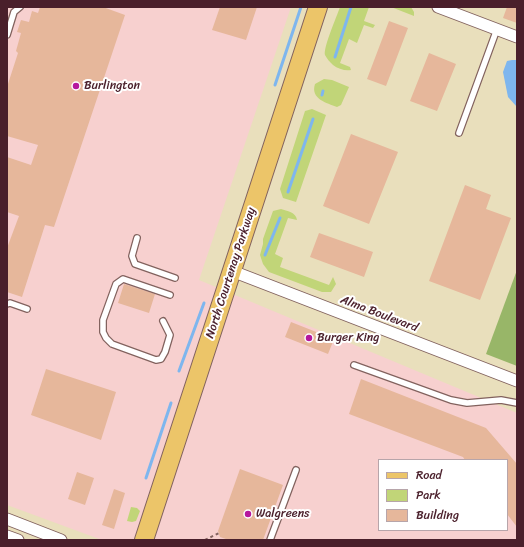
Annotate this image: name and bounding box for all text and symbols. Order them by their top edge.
place label: Burlington [84,79,140,93]
marker: Burlington [71,81,81,91]
street label: North Courtenay Parkway [203,206,259,340]
street label: Alma Boulevard [338,293,420,335]
place label: Burger King [317,331,379,345]
marker: Burger King [304,333,314,343]
legend [378,459,508,531]
text: Road [416,464,442,486]
text: Park [416,484,441,506]
text: Building [416,504,459,526]
place label: Walgreens [256,507,310,521]
marker: Walgreens [243,509,253,519]

